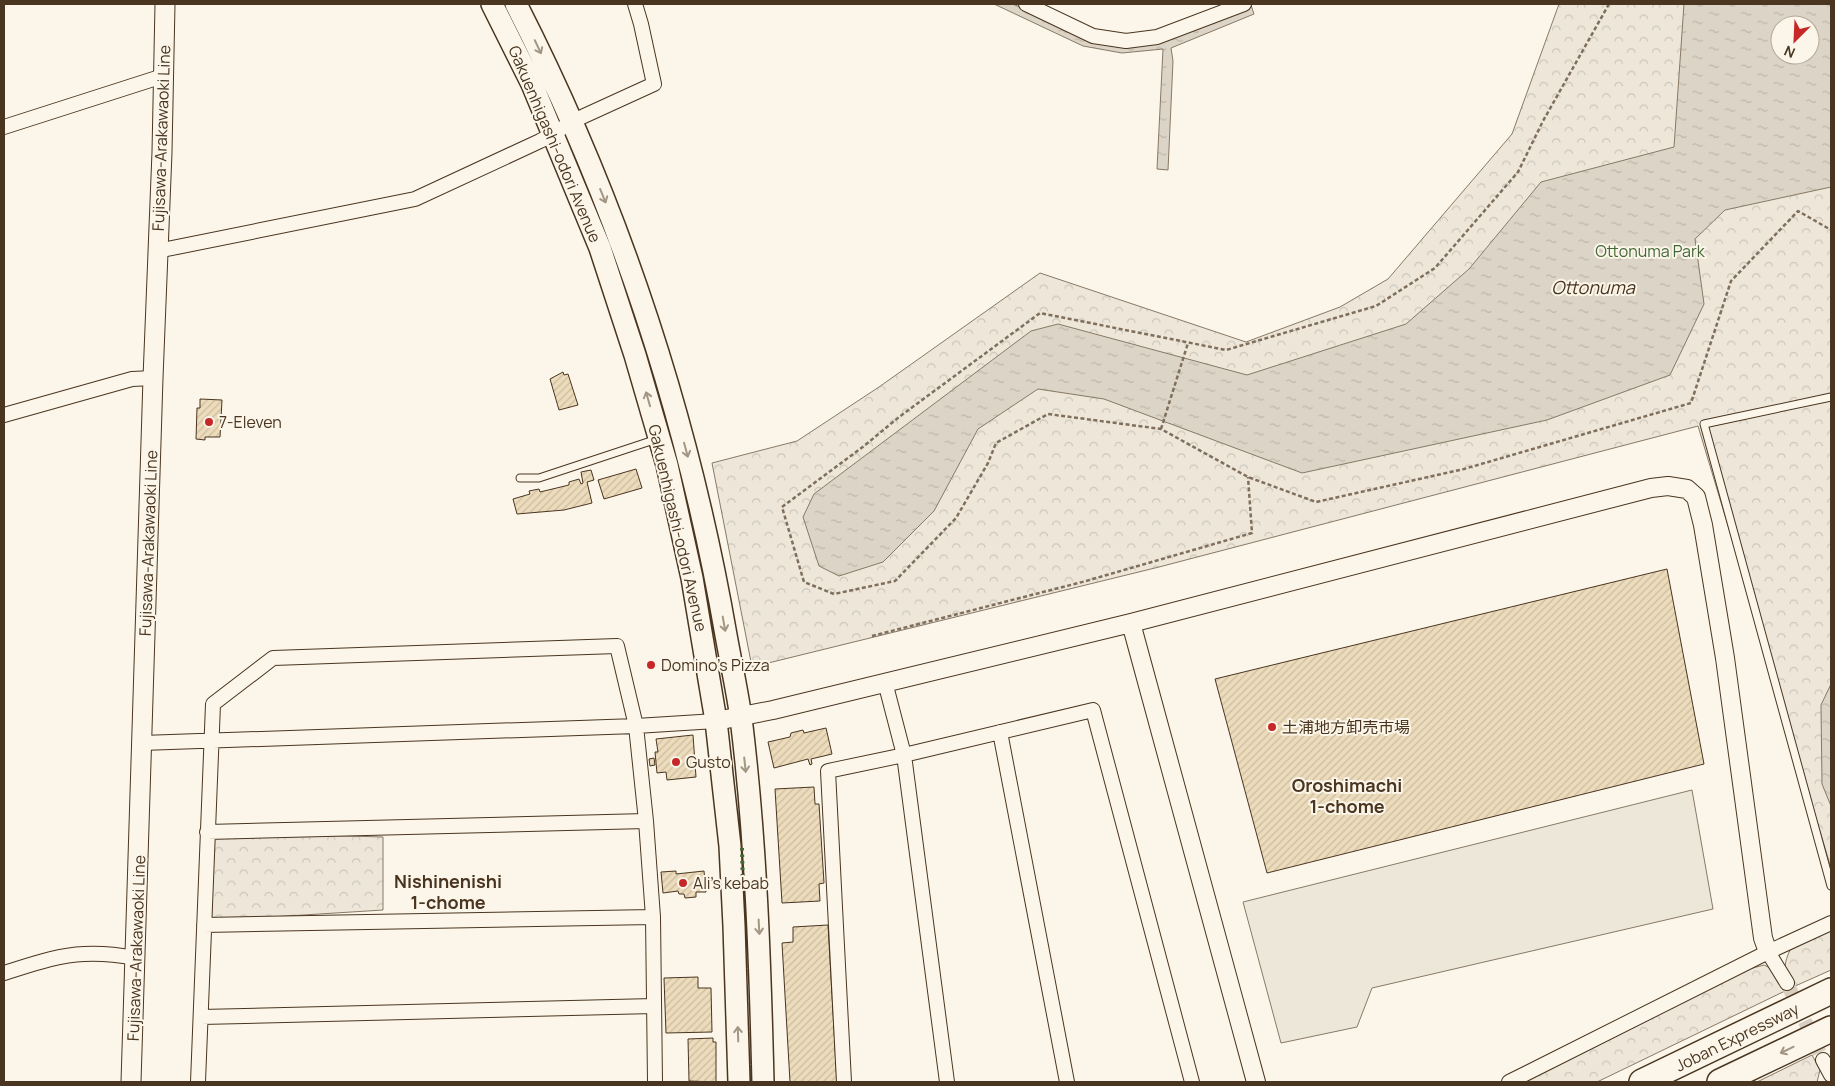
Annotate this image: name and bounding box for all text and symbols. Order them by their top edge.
north arrow [1770,15,1820,65]
one-way arrow [534,39,543,54]
street label: Gakuenhigashi-odori Avenue [503,42,607,246]
text: N [1781,42,1798,63]
street label: Fujisawa-Arakawaoki Line [147,45,175,231]
one-way arrow [599,188,608,203]
park label: Ottonuma Park [1595,240,1706,262]
water label: Ottonuma [1551,275,1636,299]
one-way arrow [642,392,652,408]
place label: 7-Eleven [219,411,282,433]
marker: 7-Eleven [203,416,215,428]
street label: Gakuenhigashi-odori Avenue [643,422,713,634]
one-way arrow [681,442,691,458]
street label: Fujisawa-Arakawaoki Line [134,450,162,636]
one-way arrow [719,615,729,631]
place label: Domino's Pizza [661,654,770,676]
marker: Domino's Pizza [645,659,657,671]
place label: 土浦地方卸売市場 [1282,716,1410,738]
marker: 土浦地方卸売市場 [1266,721,1278,733]
place label: Gusto [686,751,731,773]
marker: Gusto [670,756,682,768]
one-way arrow [740,757,750,773]
district label: Oroshimachi 1-chome [1292,773,1402,818]
street label: Fujisawa-Arakawaoki Line [122,855,150,1041]
district label: Nishinenishi 1-chome [394,869,502,914]
place label: Ali's kebab [693,872,769,894]
marker: Ali's kebab [677,877,689,889]
one-way arrow [754,919,763,935]
street label: Joban Expressway [1671,997,1803,1076]
one-way arrow [733,1026,742,1042]
one-way arrow [1780,1046,1795,1055]

